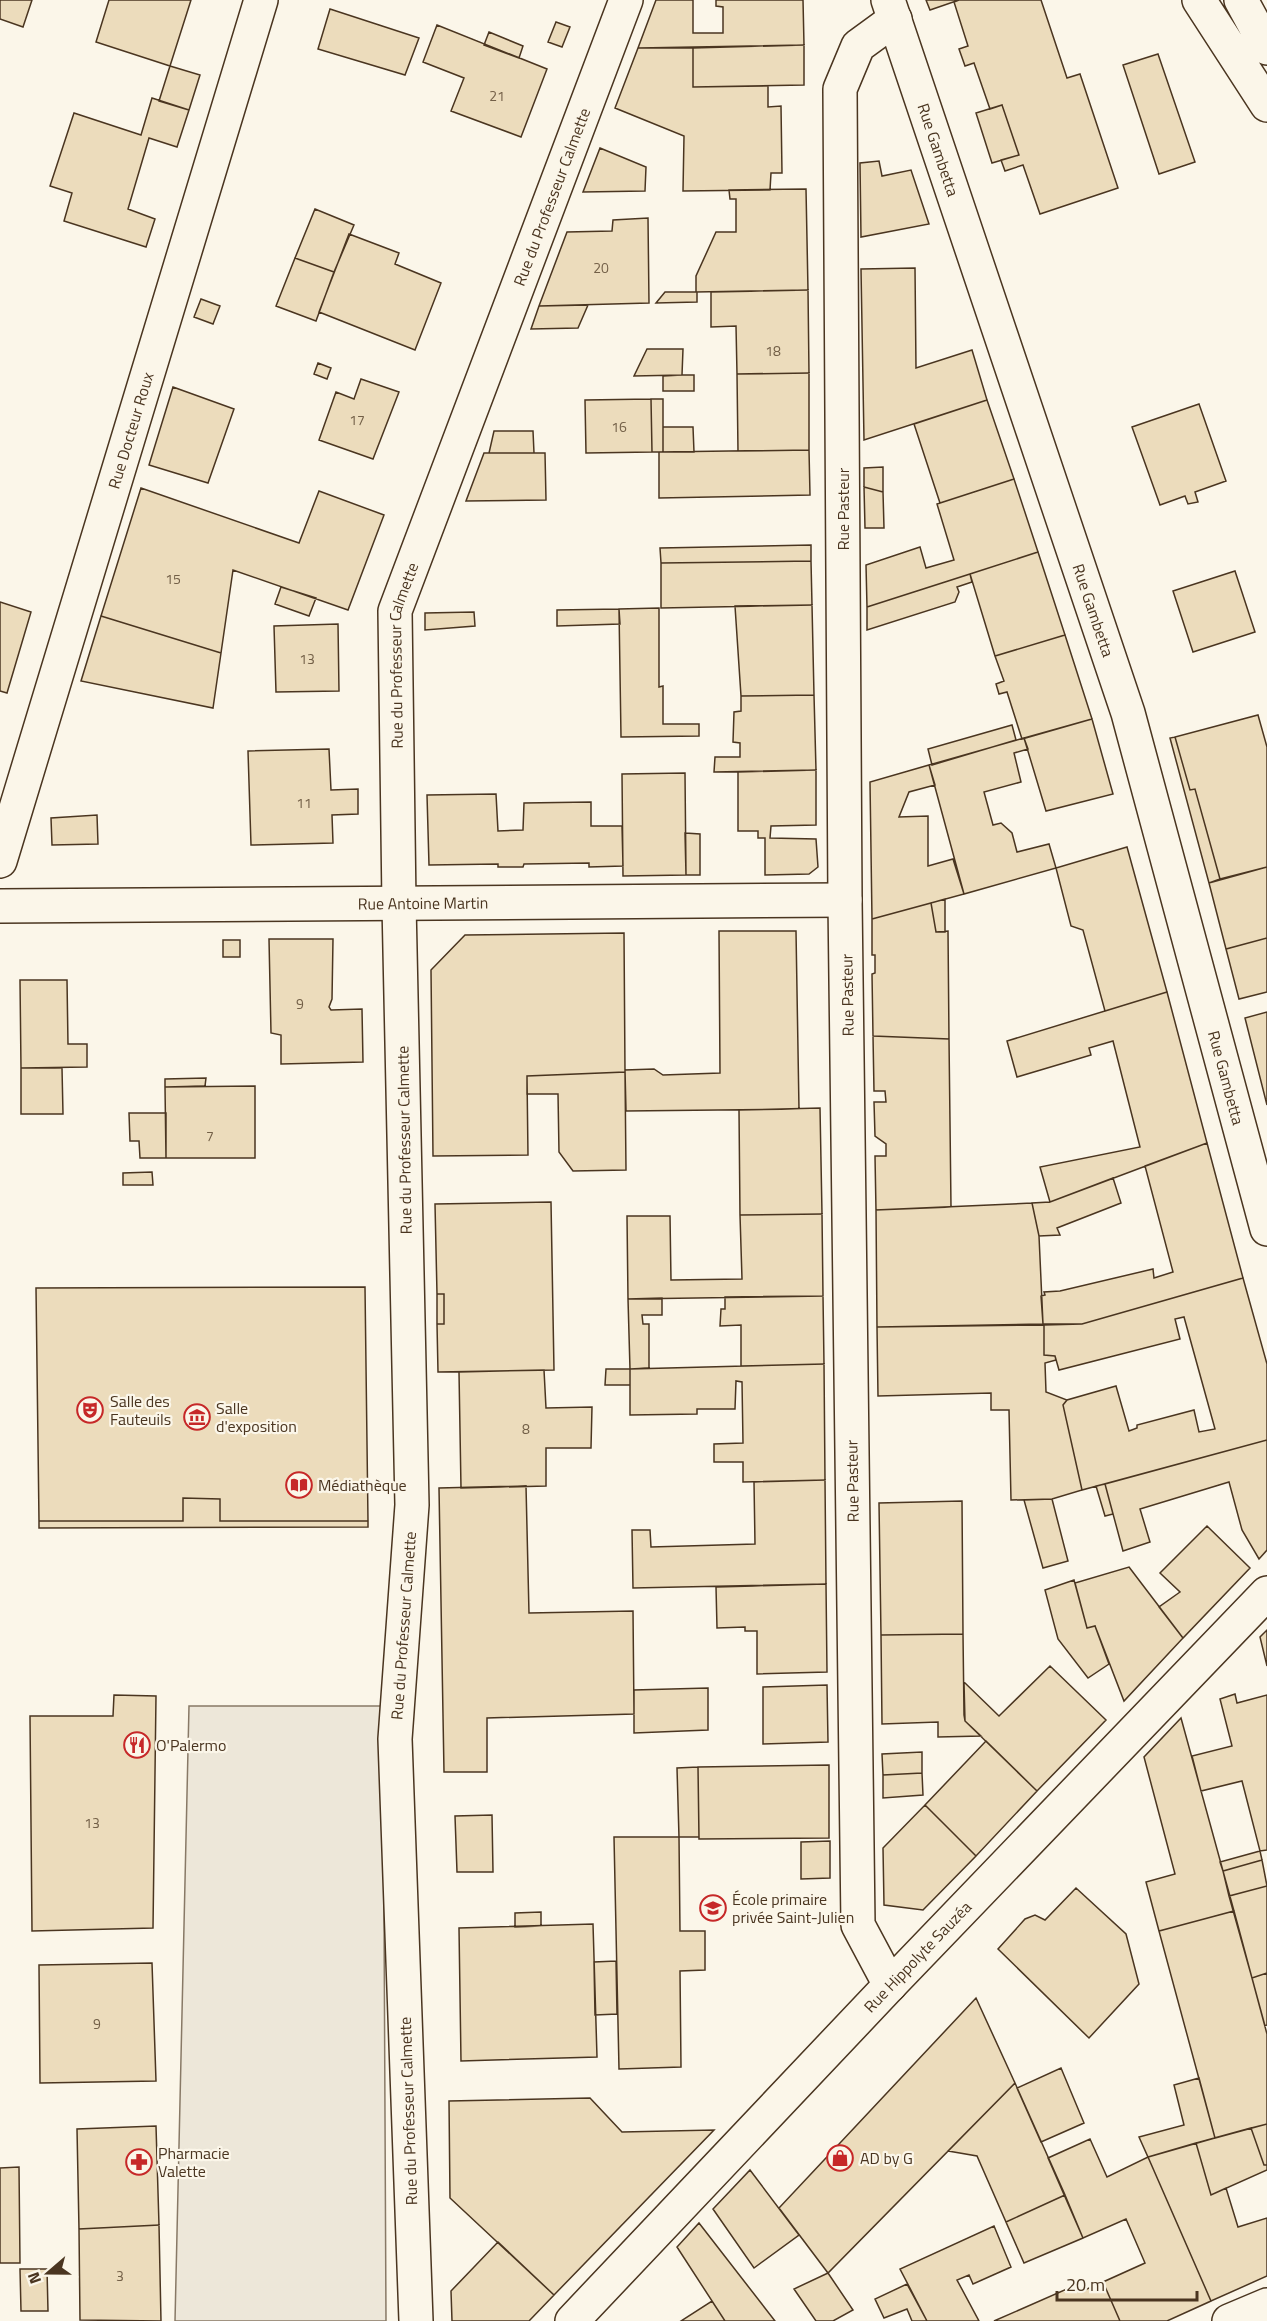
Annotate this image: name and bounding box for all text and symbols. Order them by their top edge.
house number: 21 [489,85,505,106]
street label: Rue Gambetta [912,100,965,200]
street label: Rue du Professeur Calmette [507,104,596,289]
house number: 20 [593,257,609,278]
house number: 18 [765,340,781,361]
street label: Rue Docteur Roux [102,369,160,492]
house number: 17 [349,409,365,430]
house number: 16 [611,416,627,437]
street label: Rue Pasteur [831,467,855,550]
street label: Rue du Professeur Calmette [383,559,424,749]
street label: Rue Gambetta [1067,561,1120,660]
house number: 15 [165,568,181,589]
house number: 13 [299,648,315,669]
house number: 11 [296,792,312,813]
street label: Rue Antoine Martin [358,891,488,915]
street label: Rue Pasteur [834,953,860,1036]
house number: 9 [296,993,304,1014]
street label: Rue Gambetta [1202,1028,1250,1128]
street label: Rue du Professeur Calmette [390,1046,418,1234]
house number: 7 [206,1125,214,1146]
place label: Salle des Fauteuils [110,1389,171,1431]
theatre icon: Salle des Fauteuils [75,1395,105,1425]
place label: Salle d'exposition [216,1396,297,1438]
museum icon: Salle d'exposition [182,1402,212,1432]
house number: 8 [522,1418,530,1439]
street label: Rue Pasteur [839,1439,865,1522]
library icon: Médiathèque [284,1470,314,1500]
place label: Médiathèque [318,1473,407,1497]
street label: Rue du Professeur Calmette [384,1531,422,1721]
restaurant icon: O'Palermo [122,1730,152,1760]
place label: O'Palermo [156,1733,226,1757]
house number: 13 [84,1812,100,1833]
place label: École primaire privée Saint-Julien [732,1887,854,1929]
school or university icon: École primaire privée Saint-Julien [698,1893,728,1923]
street label: Rue Hippolyte Sauzéa [858,1895,977,2018]
house number: 9 [93,2013,101,2034]
street label: Rue du Professeur Calmette [393,2016,423,2206]
place label: Pharmacie Valette [158,2141,230,2183]
shop icon: AD by G [825,2143,855,2173]
place label: AD by G [860,2146,913,2170]
pharmacy icon: Pharmacie Valette [124,2147,154,2177]
north arrow [18,2243,78,2303]
scale bar [1057,2264,1196,2302]
house number: 3 [116,2265,124,2286]
text: N [21,2269,47,2287]
text: 20 m [1066,2271,1105,2298]

